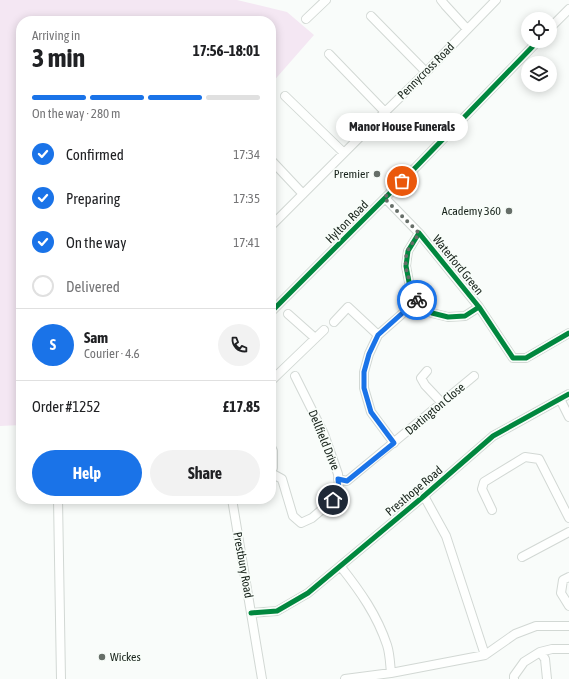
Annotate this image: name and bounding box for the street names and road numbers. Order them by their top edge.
street label: Pennycross Road [395,40,457,102]
street label: Hylton Road [323,198,371,246]
street label: Waterford Green [430,232,486,298]
street label: Dartington Close [402,380,468,438]
street label: Dellfield Drive [306,408,342,472]
street label: Presthope Road [383,463,445,519]
street label: Prestbury Road [230,531,256,599]

